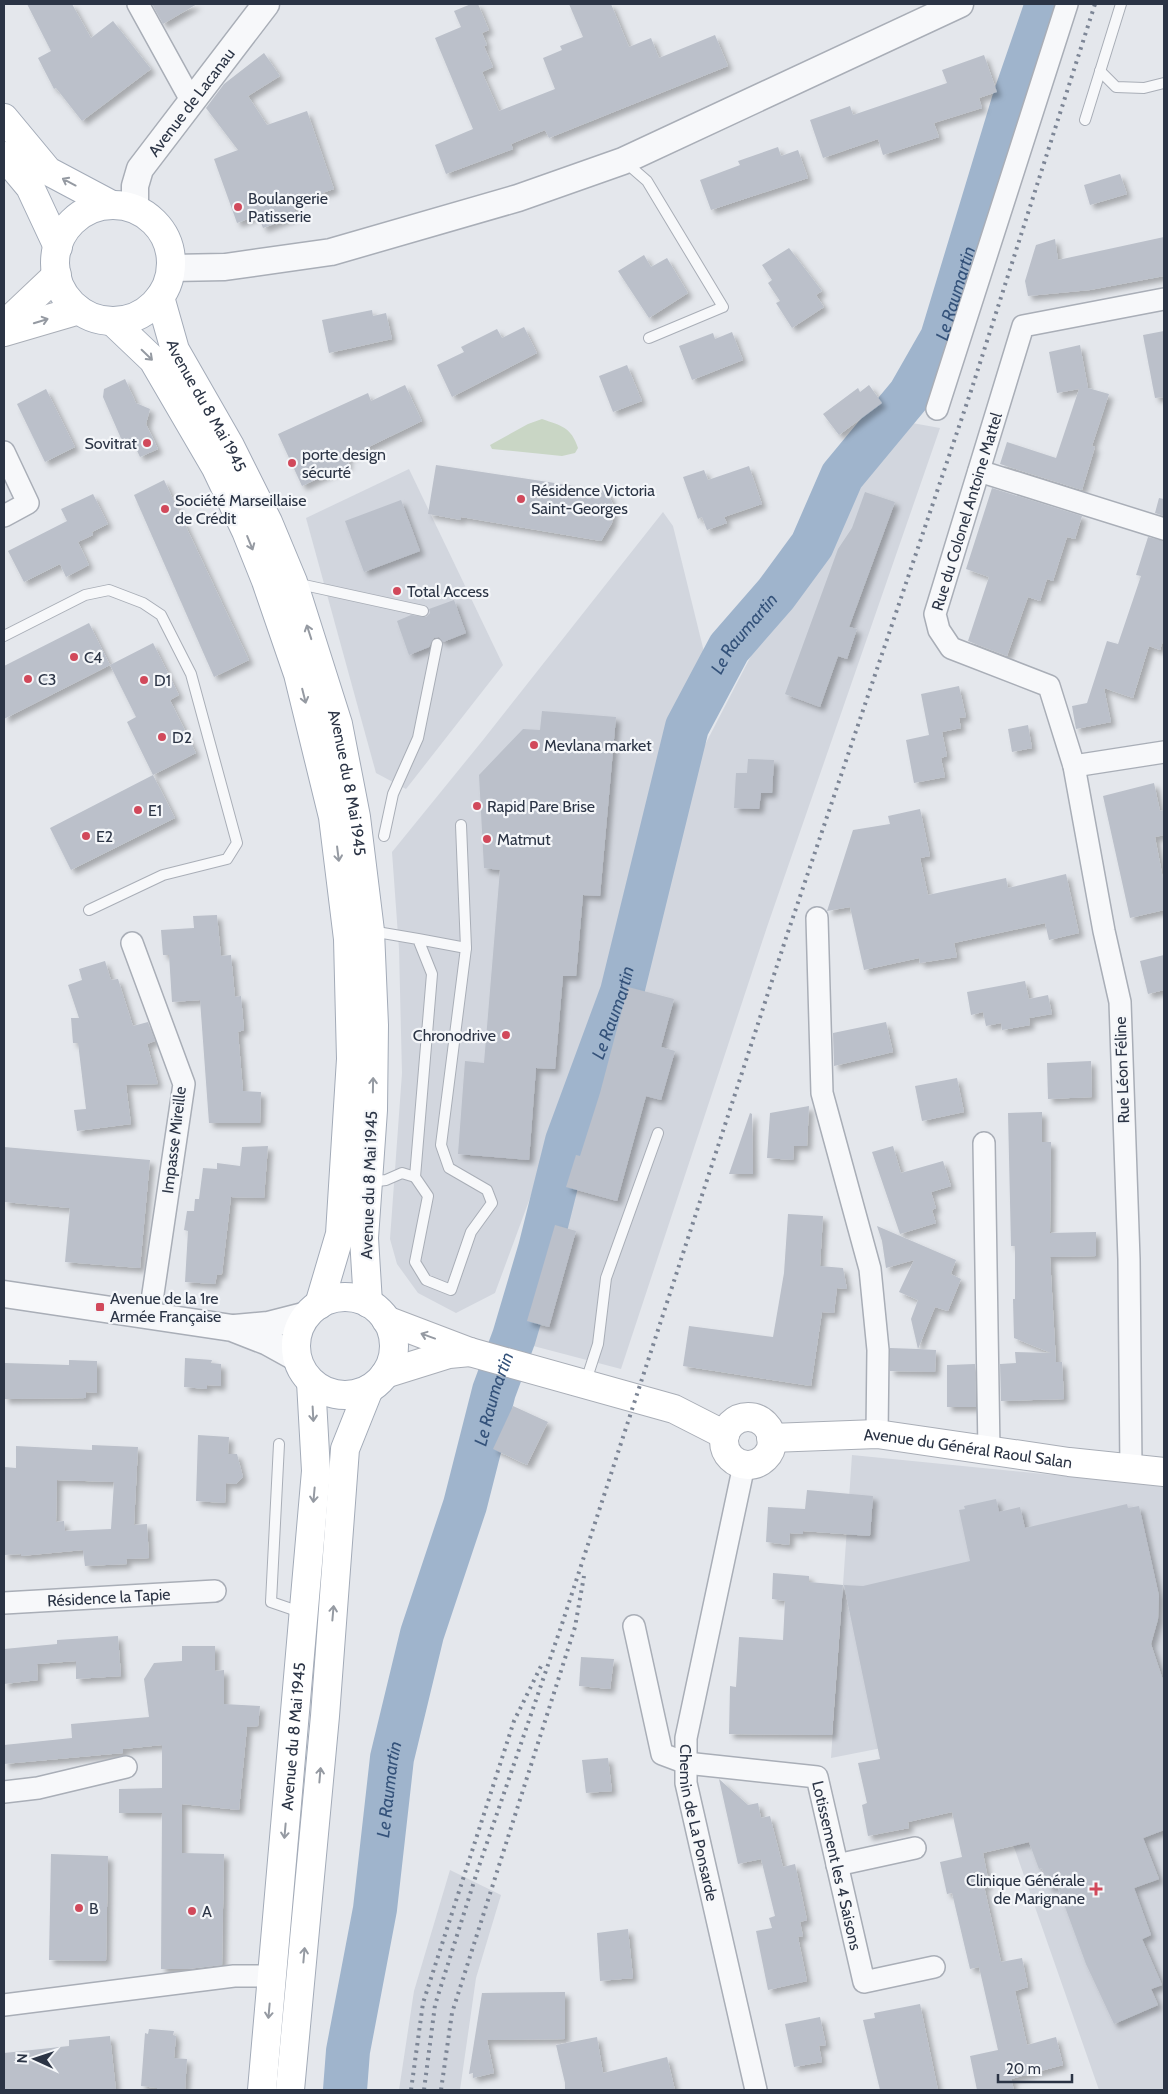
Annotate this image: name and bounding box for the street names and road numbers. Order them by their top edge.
street label: Avenue de Lacanau [144,44,238,160]
street label: Avenue du 8 Mai 1945 [163,338,251,475]
street label: Rue du Colonel Antoine Mattel [927,410,1006,613]
street label: Avenue du 8 Mai 1945 [324,707,370,857]
street label: Rue Léon Féline [1111,1016,1133,1124]
street label: Impasse Mireille [158,1085,190,1195]
street label: Avenue du 8 Mai 1945 [357,1111,381,1259]
street label: Avenue du Général Raoul Salan [863,1424,1074,1472]
street label: Résidence la Tapie [47,1584,171,1610]
street label: Avenue du 8 Mai 1945 [277,1662,309,1811]
street label: Chemin de La Ponsarde [677,1744,722,1903]
street label: Lotissement les 4 Saisons [809,1779,866,1952]

